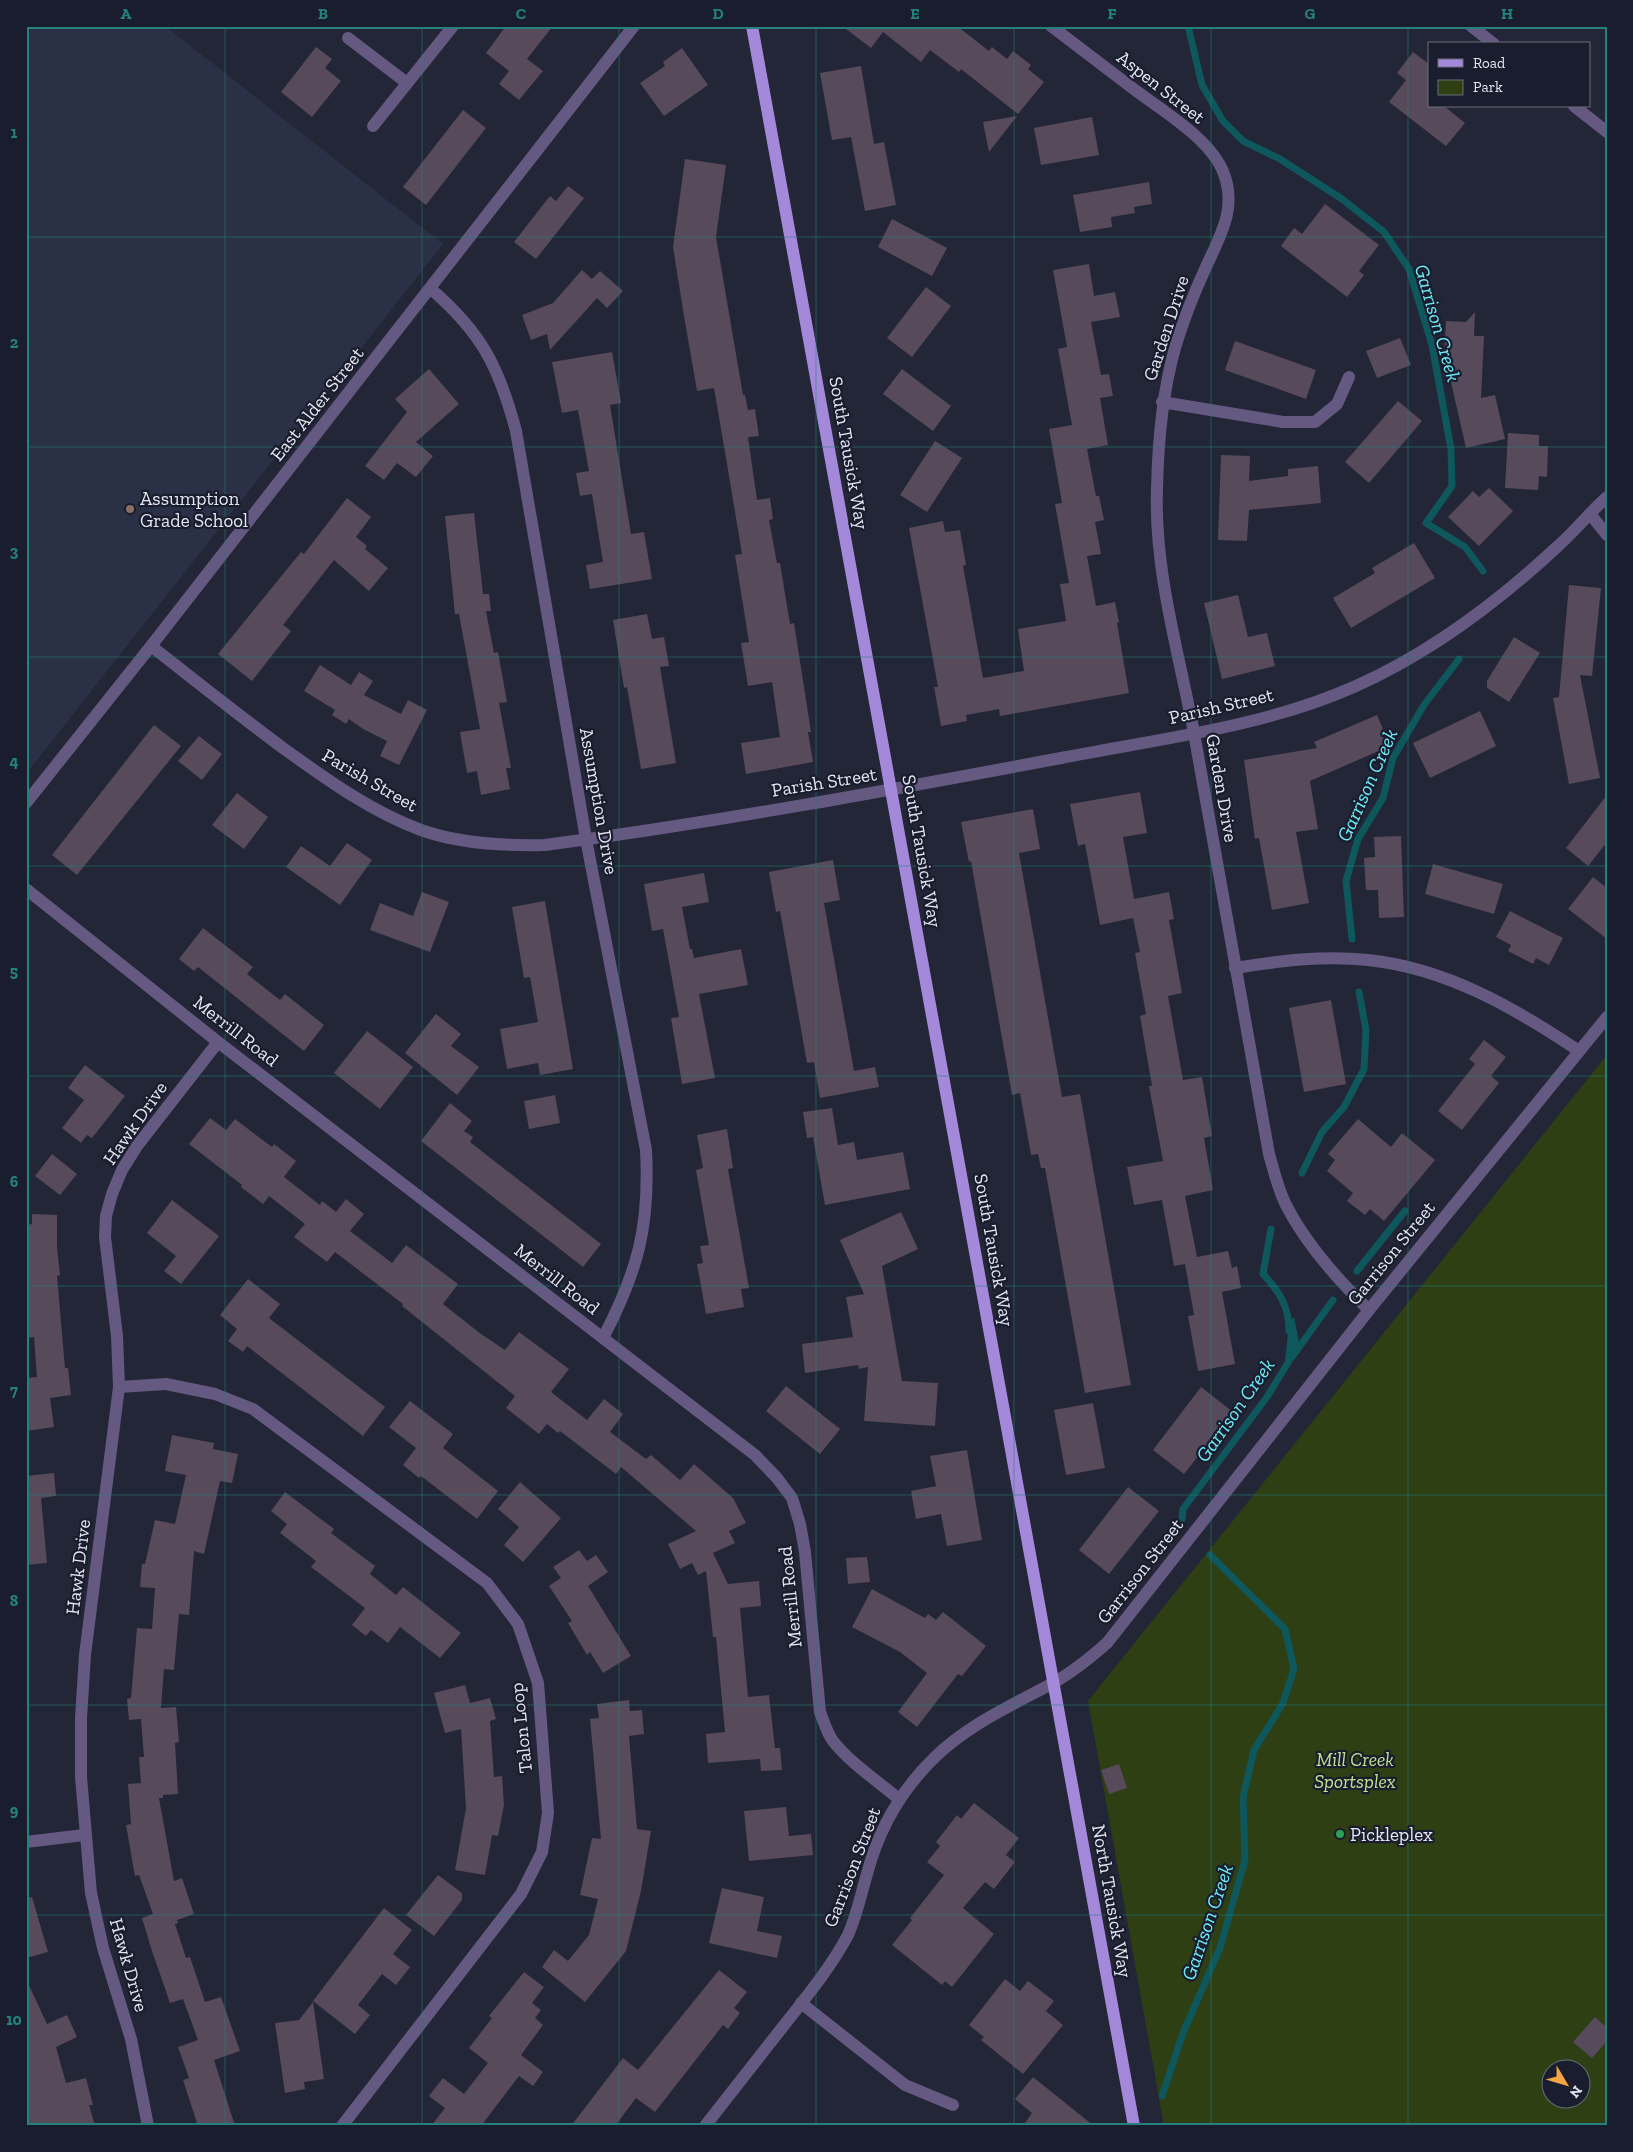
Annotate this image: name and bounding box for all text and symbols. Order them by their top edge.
text: A [121,4,132,23]
text: B [318,4,328,23]
text: C [516,4,526,23]
text: D [712,4,724,23]
text: E [910,4,920,23]
text: F [1107,4,1117,23]
text: G [1305,4,1316,23]
text: H [1501,4,1513,23]
legend [1428,42,1590,108]
street label: Aspen Street [1112,46,1210,128]
text: Road [1473,54,1506,72]
text: Park [1473,78,1503,96]
text: 1 [11,123,18,142]
water label: Garrison Creek [1410,262,1466,384]
street label: Garden Drive [1138,272,1194,384]
text: 2 [10,333,19,352]
street label: East Alder Street [265,342,369,466]
street label: South Tausick Way [824,375,874,531]
place label: Assumption Grade School [140,487,248,532]
marker: Assumption Grade School [124,503,136,515]
text: 3 [10,542,19,561]
street label: Parish Street [1167,683,1275,729]
water label: Garrison Creek [1331,725,1403,845]
street label: Assumption Drive [575,726,623,876]
street label: Garden Drive [1201,732,1243,844]
street label: Parish Street [318,743,422,817]
text: 4 [9,752,19,771]
street label: Parish Street [770,762,878,802]
street label: South Tausick Way [897,773,947,929]
text: 5 [10,962,18,981]
street label: Merrill Road [189,991,284,1072]
street label: Hawk Drive [98,1077,172,1169]
text: 6 [10,1172,19,1191]
street label: South Tausick Way [969,1172,1019,1328]
street label: Garrison Street [1342,1196,1440,1310]
street label: Merrill Road [510,1239,605,1320]
water label: Garrison Creek [1191,1354,1280,1466]
text: 7 [10,1381,18,1400]
street label: Garrison Street [1092,1514,1188,1628]
street label: Hawk Drive [61,1518,95,1616]
street label: Merrill Road [773,1545,807,1649]
text: 8 [10,1591,19,1610]
street label: Talon Loop [505,1682,537,1774]
park label: Mill Creek Sportsplex [1314,1748,1396,1793]
text: 9 [10,1801,19,1820]
street label: Garrison Street [819,1804,885,1930]
street label: North Tausick Way [1087,1823,1137,1980]
place label: Pickleplex [1350,1823,1433,1846]
marker: Pickleplex [1334,1828,1346,1840]
water label: Garrison Creek [1176,1861,1238,1983]
street label: Hawk Drive [105,1916,153,2014]
text: 10 [6,2010,22,2029]
north arrow [1540,2060,1590,2110]
text: N [1566,2082,1586,2101]

